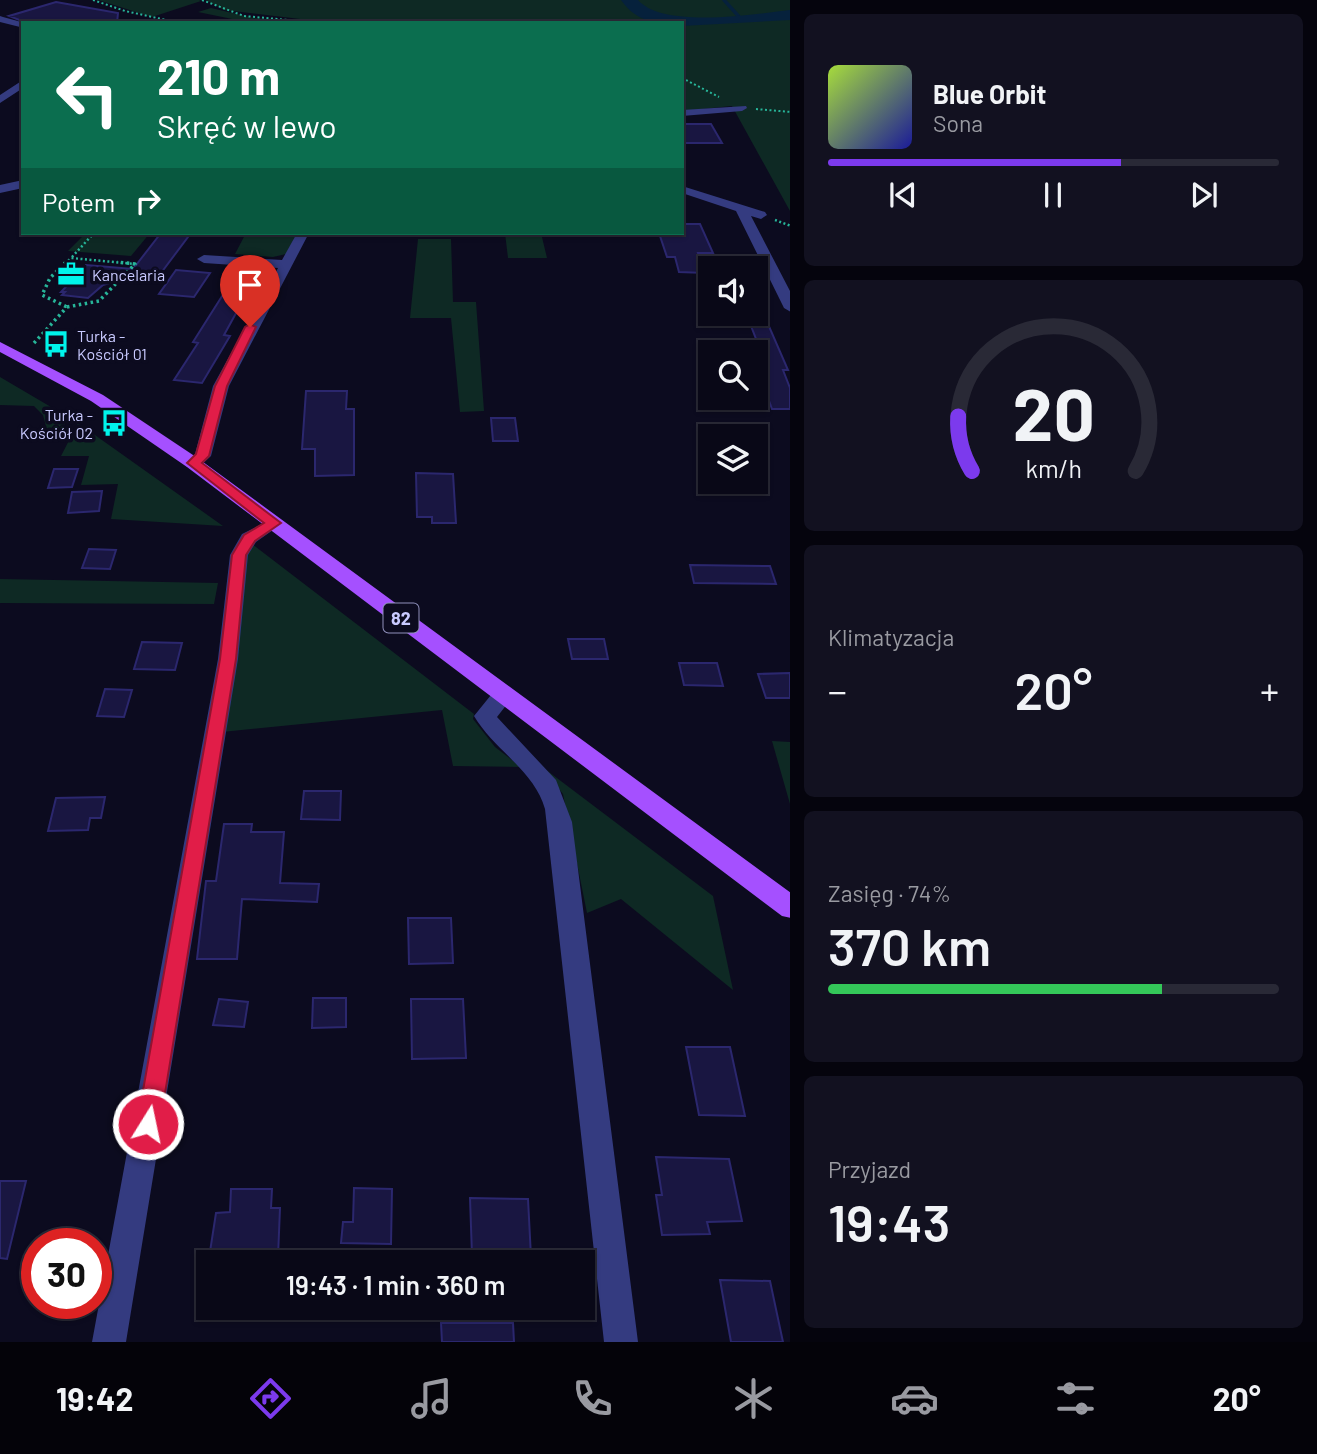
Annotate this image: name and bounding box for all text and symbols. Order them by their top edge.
text: 210 m [157,46,280,105]
icon: left [42,49,133,140]
text: Blue Orbit [933,78,1046,109]
text: Skręć w lewo [157,106,337,144]
text: Sona [933,109,983,137]
icon: previous [884,176,922,214]
icon: pause [1034,176,1072,214]
icon: next [1185,176,1223,214]
icon: right [129,182,167,220]
text: Potem [42,186,115,217]
pin [220,255,280,327]
map controls [698,256,768,494]
button: sound [698,256,768,326]
office icon: Kancelaria [56,259,86,289]
place label: Kancelaria [92,265,165,284]
icon: arrive [231,266,269,304]
place label: Turka - Kościół 01 [77,326,147,363]
bus stop icon: Turka - Kościół 01 [41,329,71,359]
button: search [698,340,768,410]
text: 20 [1012,369,1095,457]
place label: Turka - Kościół 02 [20,405,93,442]
bus stop icon: Turka - Kościół 02 [99,408,129,438]
button: layers [698,424,768,494]
text: km/h [1025,453,1082,483]
road number: 82 [384,604,418,632]
text: Klimatyzacja [828,623,954,651]
text: 20° [1015,658,1092,720]
text: − [828,667,847,713]
text: + [1260,667,1279,713]
text: Zasięg · 74% [828,879,951,907]
text: 370 km [828,914,991,976]
position arrow [111,1087,185,1161]
text: Przyjazd [828,1155,911,1183]
text: 19:43 [828,1190,950,1252]
speed limit sign: 30 [21,1228,112,1319]
text: 19:43 · 1 min · 360 m [286,1269,505,1300]
icon: directions [246,1374,295,1423]
icon: music [407,1374,456,1423]
icon: phone [568,1374,617,1423]
icon: climate [729,1374,778,1423]
icon: car [890,1374,939,1423]
icon: filters [1051,1374,1100,1423]
text: 19:42 [56,1379,133,1417]
text: 20° [1213,1379,1261,1417]

